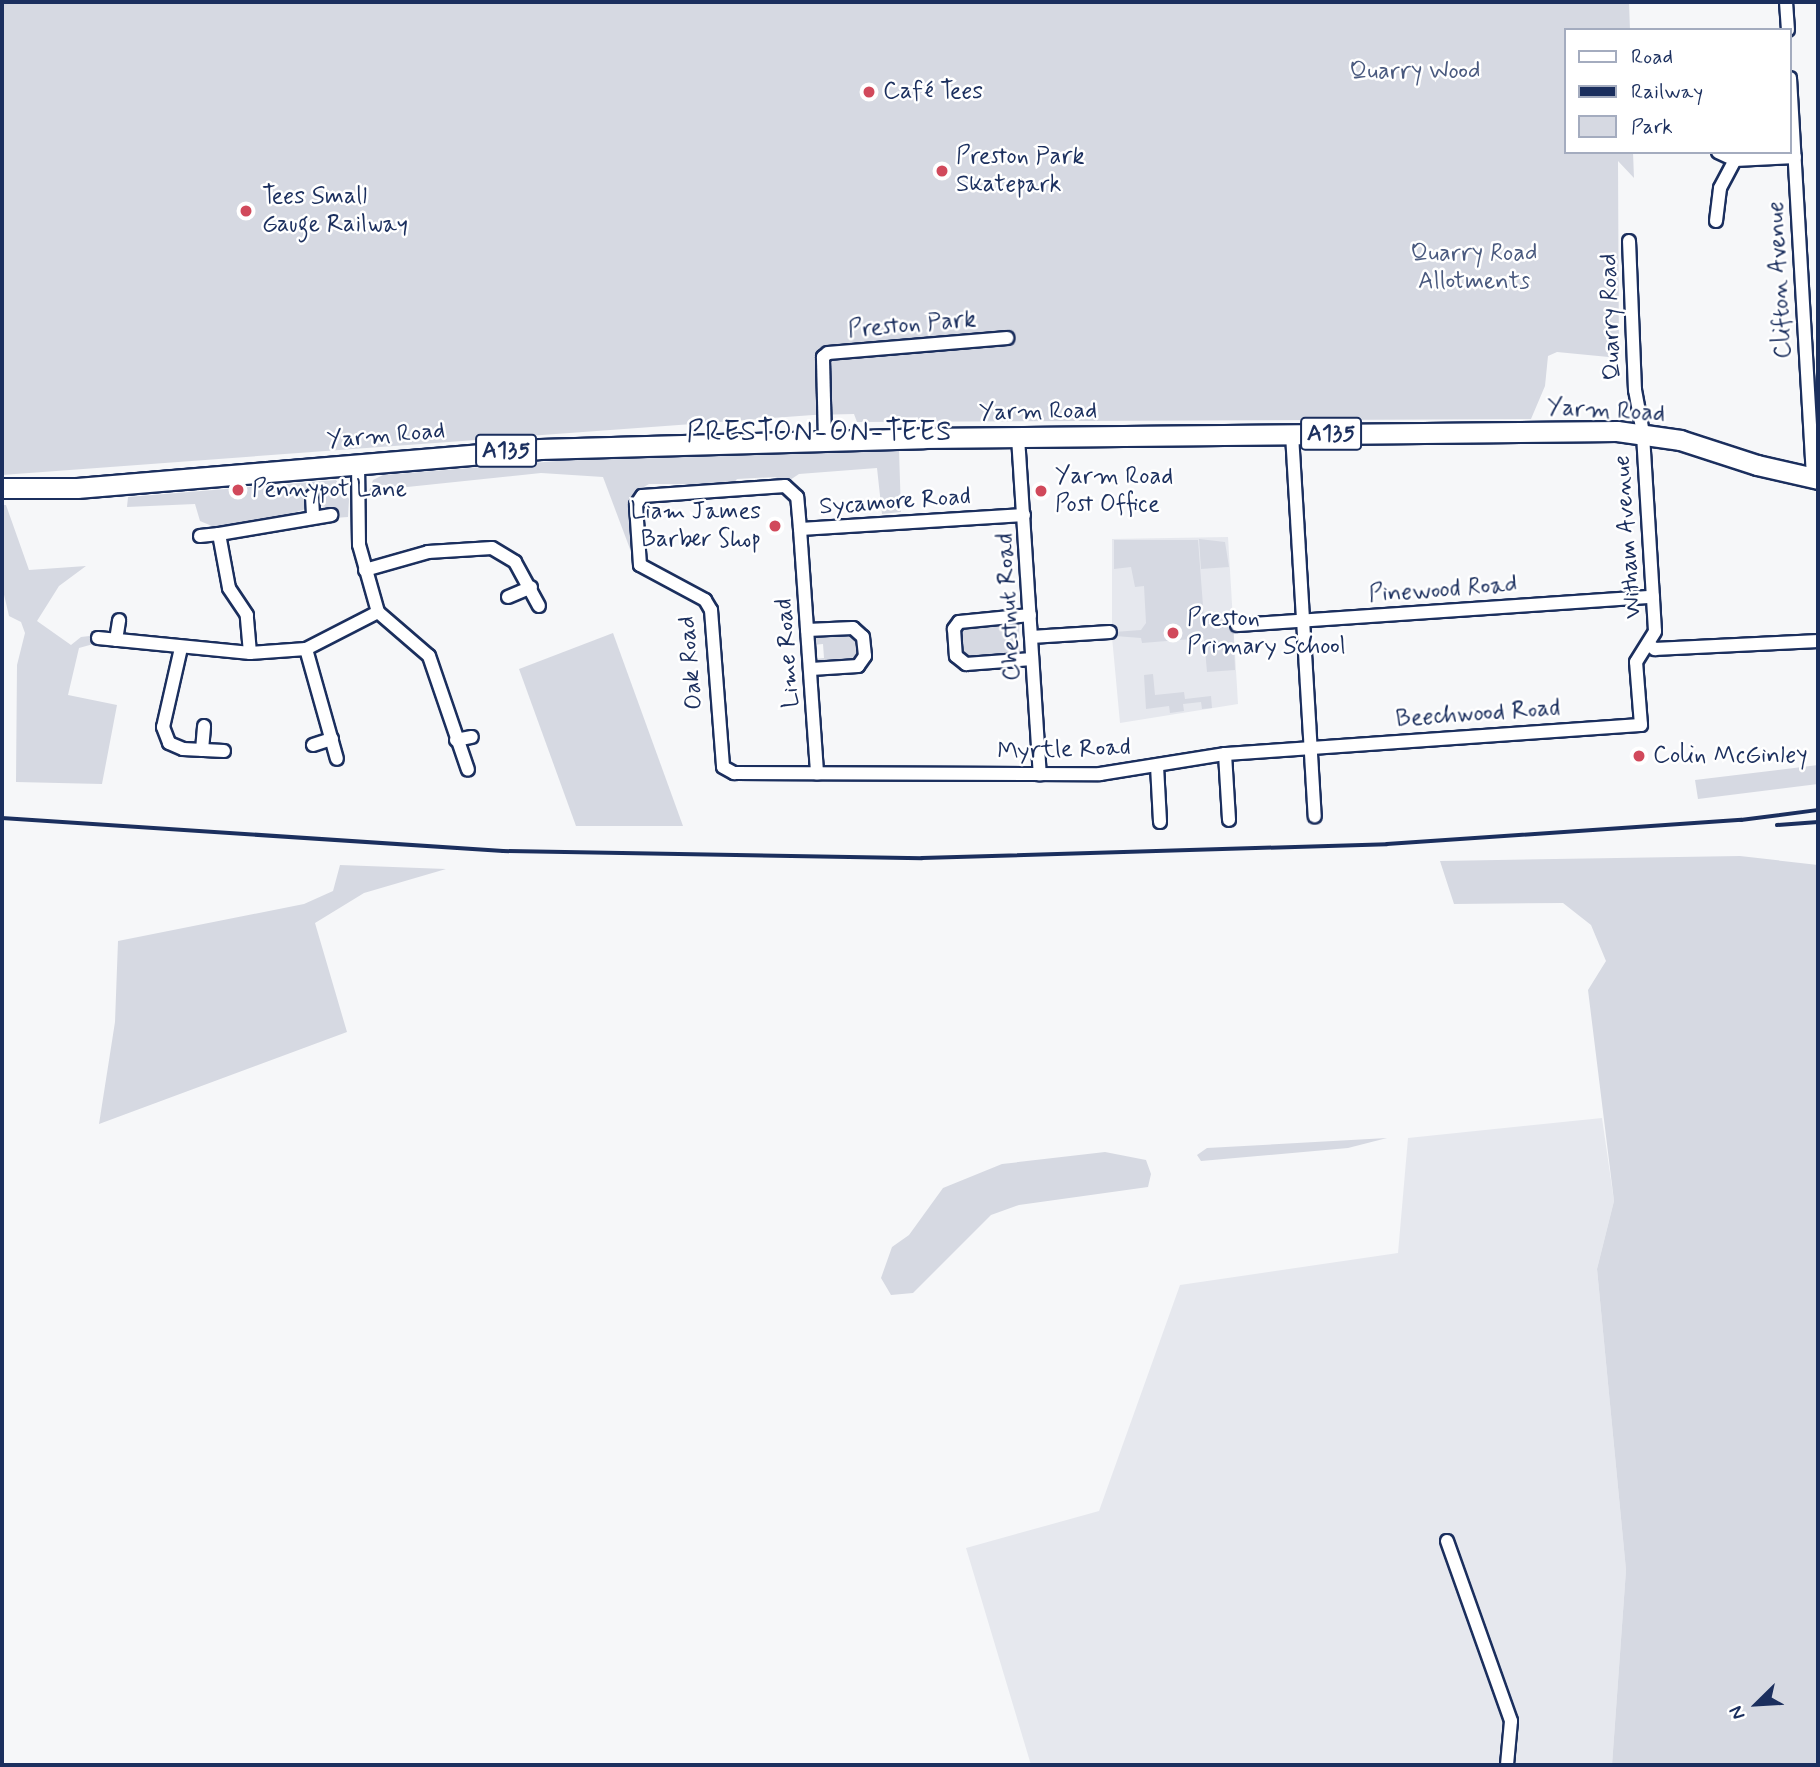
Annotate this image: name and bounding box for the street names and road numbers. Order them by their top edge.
street label: Clifton Avenue [1761,199,1799,361]
street label: Quarry Road [1594,253,1628,381]
street label: Preston Park [847,305,977,345]
street label: Yarm Road [1546,394,1666,428]
street label: Yarm Road [979,397,1097,427]
road number: A135 [1300,414,1362,454]
street label: Yarm Road [326,416,446,456]
road number: A135 [475,432,538,471]
street label: Witham Avenue [1608,456,1648,618]
street label: Sycamore Road [819,482,971,522]
street label: Chestnut Road [991,534,1027,680]
street label: Pinewood Road [1369,571,1517,609]
street label: Lime Road [770,598,806,708]
street label: Oak Road [673,615,709,711]
street label: Beechwood Road [1395,694,1561,734]
street label: Myrtle Road [999,733,1129,767]

